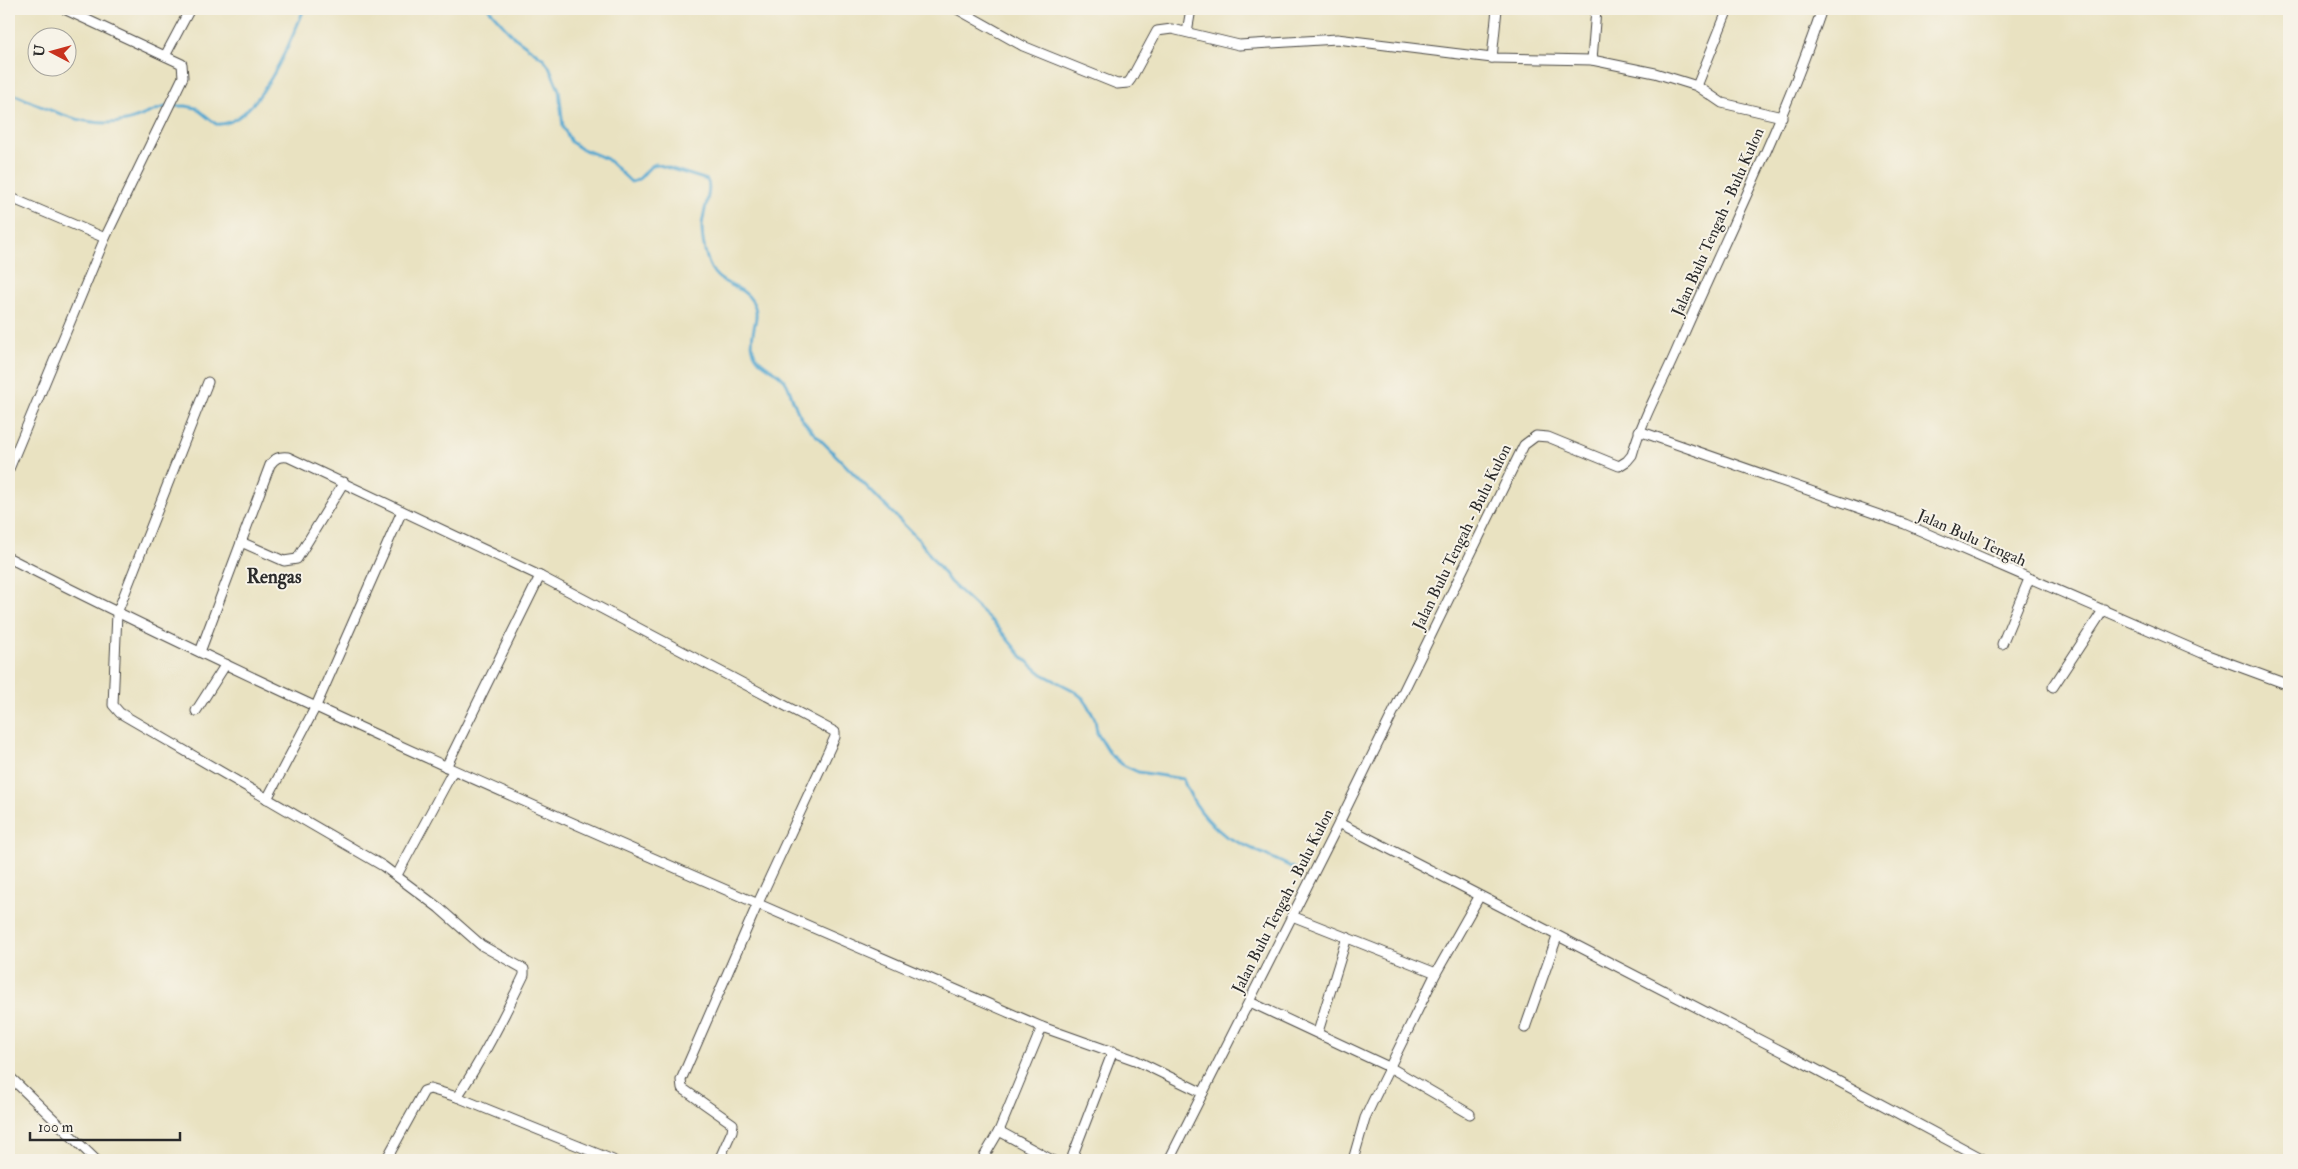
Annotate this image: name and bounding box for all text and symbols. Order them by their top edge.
north arrow [28,28,78,78]
text: U [31,44,49,57]
street label: Jalan Bulu Tengah - Bulu Kulon [1667,125,1770,321]
street label: Jalan Bulu Tengah - Bulu Kulon [1408,441,1517,634]
street label: Jalan Bulu Tengah [1913,505,2030,572]
district label: Rengas [247,565,302,590]
street label: Jalan Bulu Tengah - Bulu Kulon [1227,805,1339,998]
scale bar [30,1109,180,1141]
text: 100 m [38,1118,74,1137]

